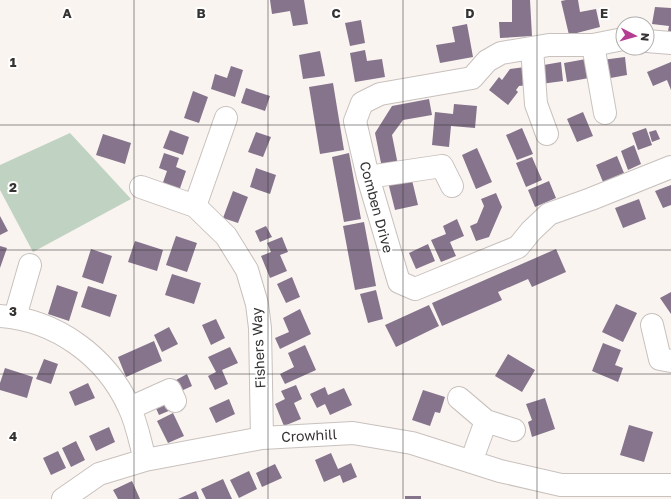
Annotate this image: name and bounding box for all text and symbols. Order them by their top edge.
text: A [62,5,72,21]
text: B [196,5,206,21]
text: C [331,5,341,21]
text: D [465,5,475,21]
text: E [600,5,608,21]
north arrow [615,16,655,56]
text: N [639,32,652,42]
text: 1 [10,54,17,70]
street label: Comben Drive [357,159,397,255]
text: 2 [9,179,17,195]
text: 3 [9,303,17,319]
street label: Fishers Way [247,307,269,389]
street label: Crowhill [281,425,337,445]
text: 4 [9,428,17,444]

